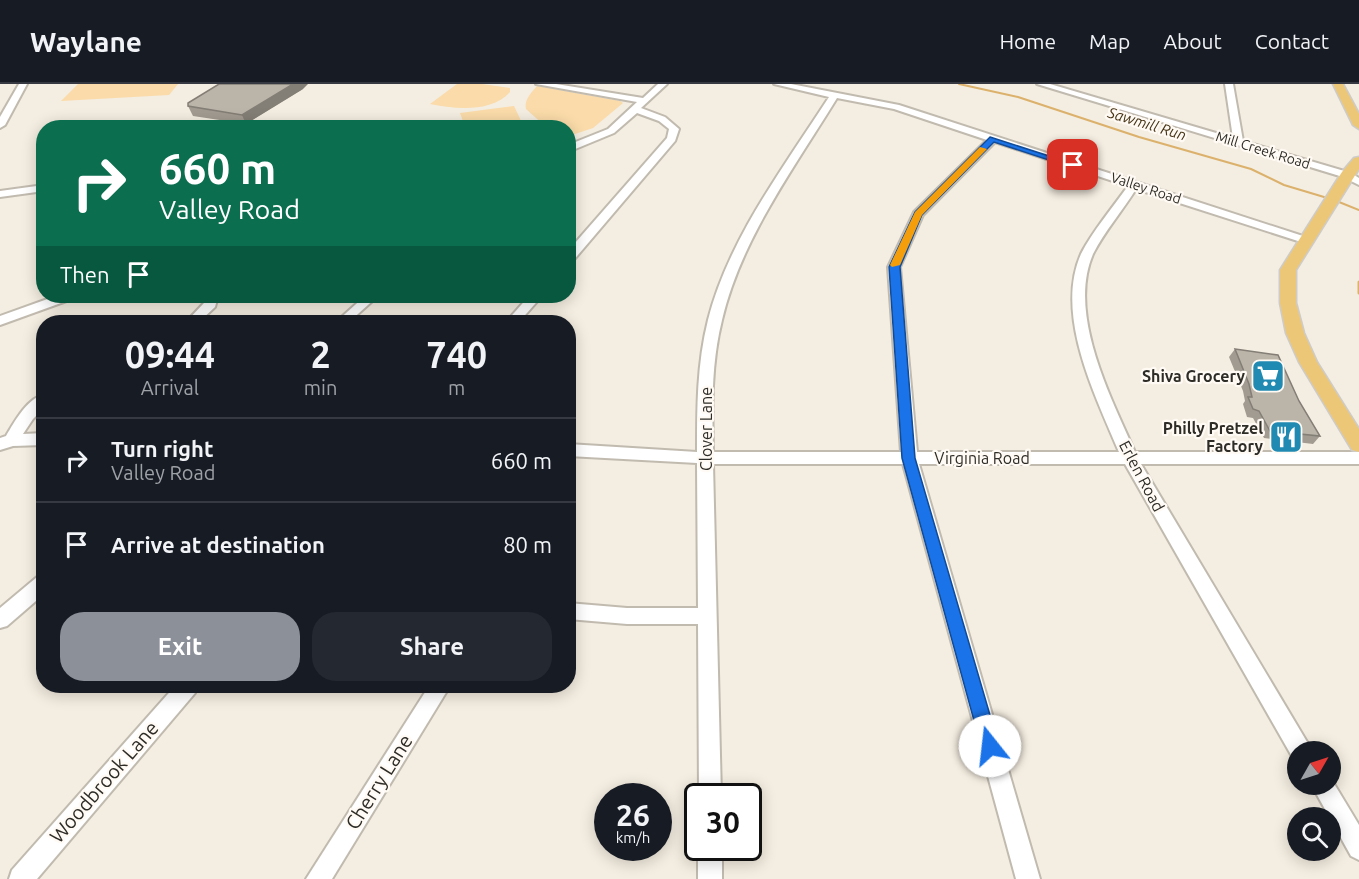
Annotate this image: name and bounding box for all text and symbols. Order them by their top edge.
text: Waylane [30,26,142,57]
text: Home [999,29,1056,53]
text: Map [1089,29,1130,53]
text: About [1163,29,1222,53]
text: Contact [1255,29,1329,53]
water label: Sawmill Run [1105,103,1188,144]
street label: Mill Creek Road [1214,128,1312,172]
pin [1047,139,1098,190]
icon: right [60,144,138,222]
text: 660 m [159,145,276,192]
icon: arrive [1056,148,1089,181]
street label: Valley Road [1109,169,1183,207]
text: Valley Road [159,194,300,224]
icon: arrive [122,258,155,291]
text: Then [60,262,110,287]
text: 09:44 [125,334,215,375]
text: 2 [310,334,331,375]
text: 740 [426,334,487,375]
supermarket icon: Shiva Grocery [1250,358,1286,394]
place label: Shiva Grocery [1142,367,1246,385]
text: Arrival [141,376,199,399]
text: min [304,376,337,399]
text: m [448,376,465,399]
street label: Clover Lane [697,387,715,471]
place label: Philly Pretzel Factory [1163,419,1263,455]
restaurant icon: Philly Pretzel Factory [1268,419,1304,455]
text: Turn right [111,436,213,461]
street label: Erlen Road [1116,437,1168,515]
icon: right [60,444,93,477]
text: 660 m [491,448,552,473]
street label: Virginia Road [934,449,1030,467]
text: Valley Road [111,461,215,484]
icon: arrive [60,528,93,561]
text: Arrive at destination [111,532,325,557]
text: 80 m [503,532,552,557]
button: Exit [60,612,300,681]
button: Share [312,612,552,681]
position arrow [958,714,1022,778]
street label: Woodbrook Lane [45,716,163,847]
street label: Cherry Lane [340,730,417,833]
north arrow [1287,741,1341,795]
map controls [1287,741,1341,861]
speed limit sign: 30 [684,783,762,861]
text: 26 [616,798,650,832]
button: search [1287,807,1341,861]
text: km/h [616,829,650,846]

